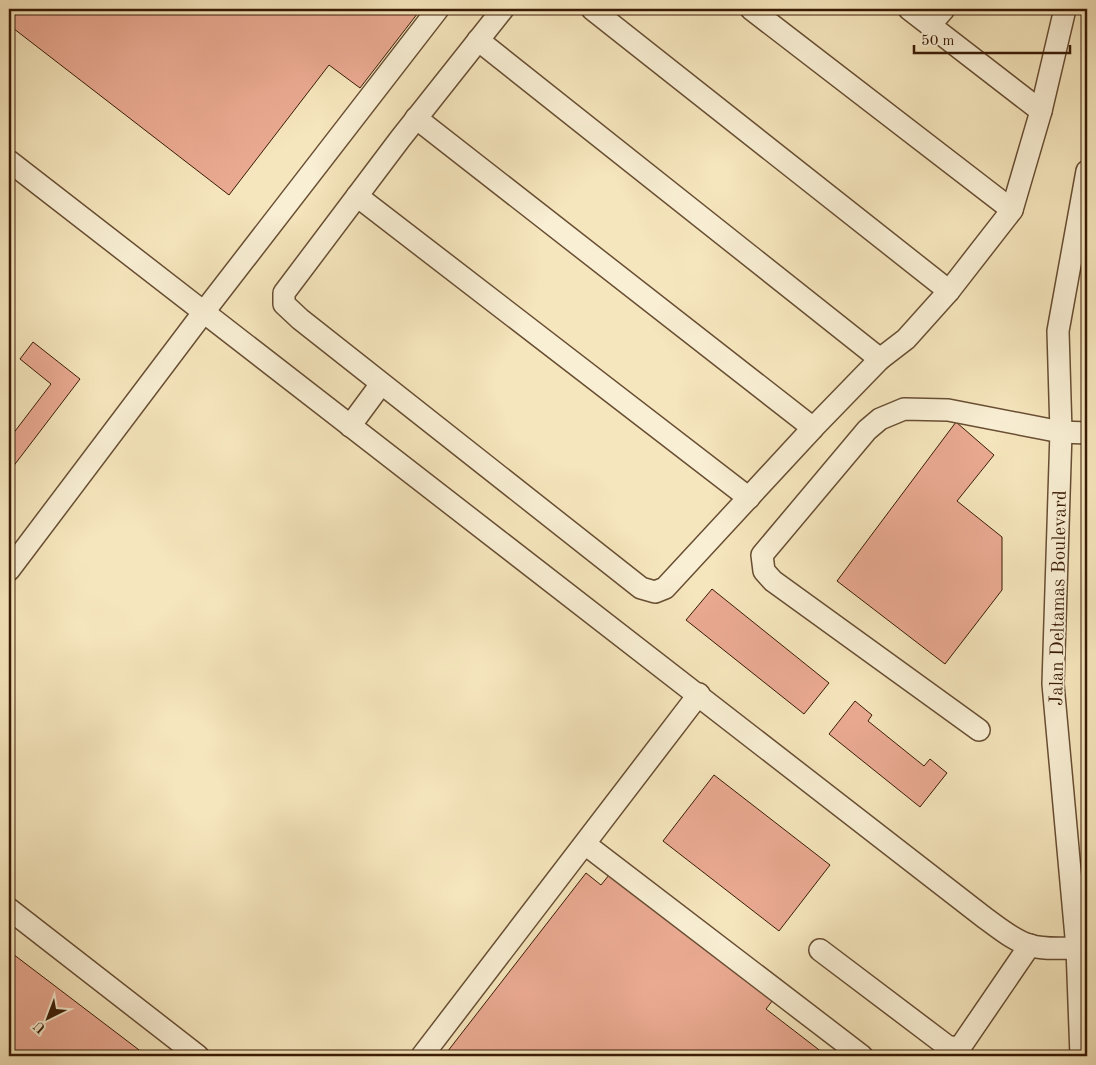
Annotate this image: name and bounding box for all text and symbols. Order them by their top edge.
scale bar [914,22,1070,54]
text: 50 m [921,34,955,49]
street label: Jalan Deltamas Boulevard [1048,490,1071,706]
north arrow [22,992,72,1042]
text: U [31,1018,49,1036]

